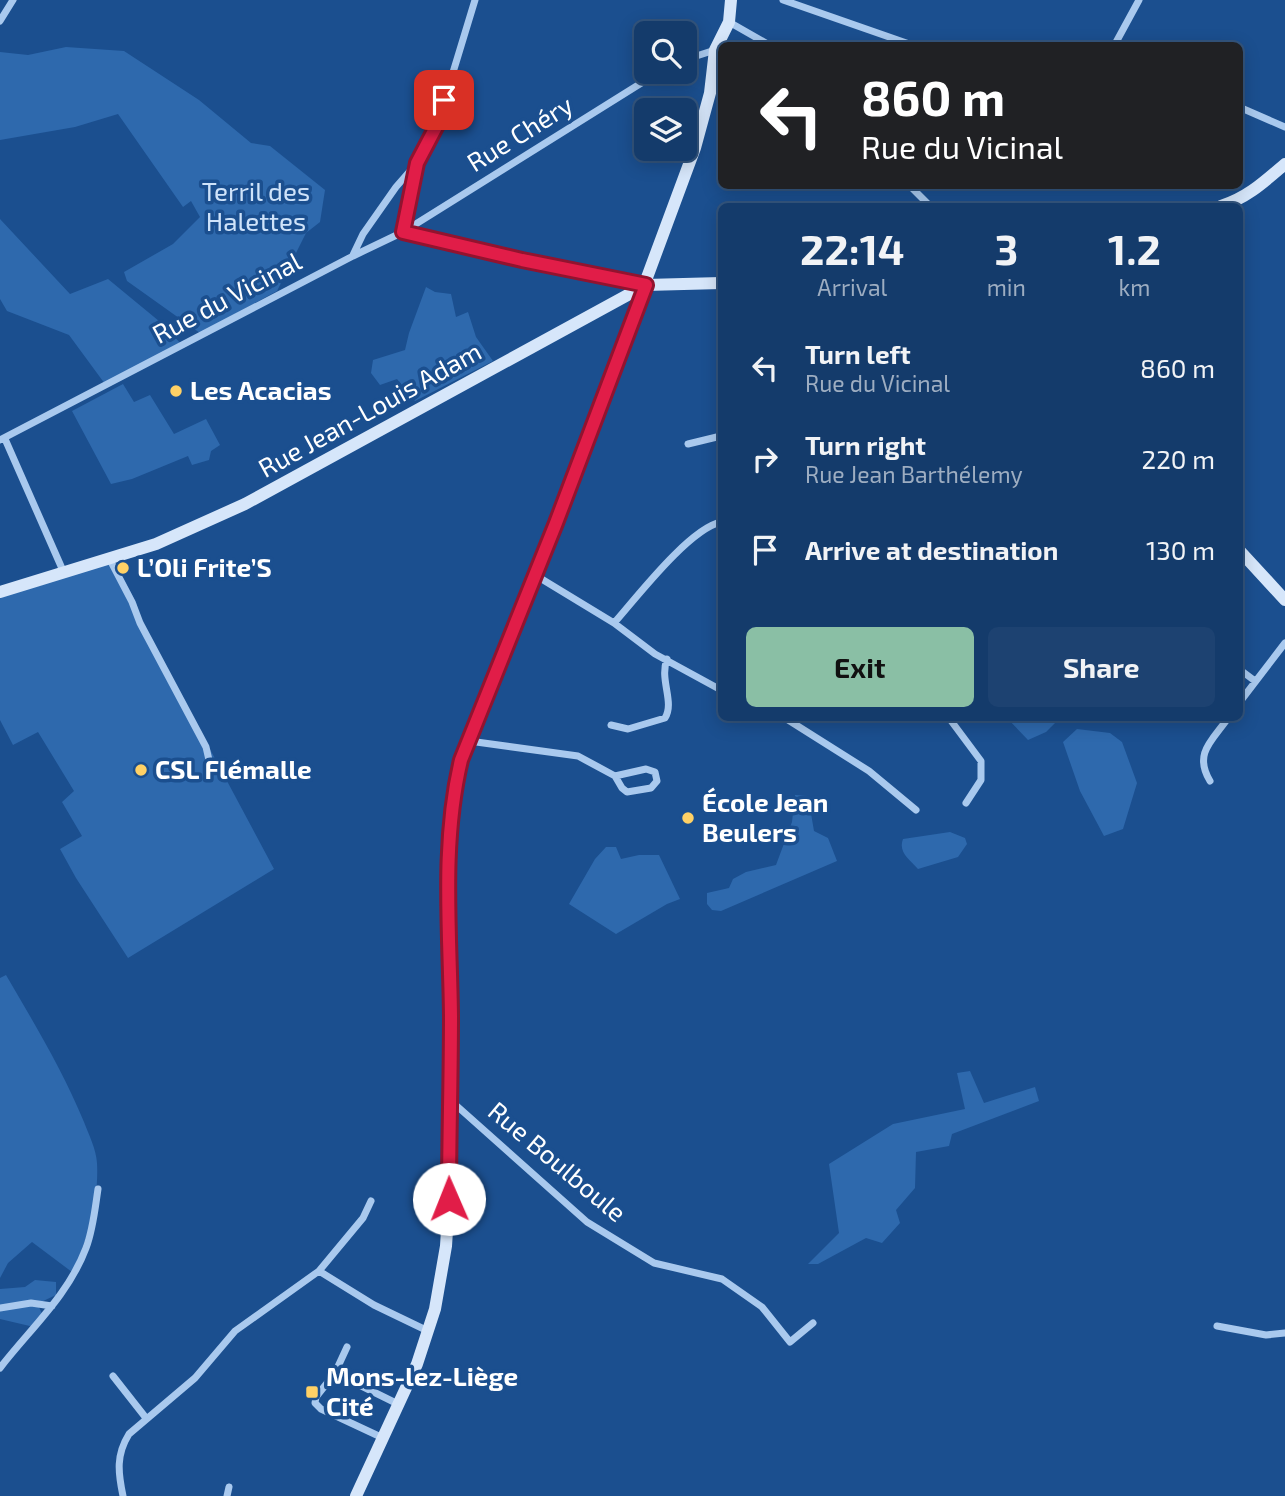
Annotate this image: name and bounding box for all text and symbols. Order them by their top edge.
map controls [634,21,697,161]
button: search [634,21,697,84]
text: 860 m [861,67,1005,126]
pin [414,70,474,130]
icon: left [746,70,837,161]
icon: arrive [425,81,463,119]
street label: Rue Chéry [461,88,578,177]
button: layers [634,98,697,161]
text: Rue du Vicinal [861,127,1063,165]
park label: Terril des Halettes [202,175,310,236]
text: 22:14 [800,223,905,273]
text: 3 [994,223,1018,273]
text: 1.2 [1108,223,1161,273]
street label: Rue du Vicinal [147,244,306,349]
text: Arrival [817,273,887,301]
text: min [987,273,1026,301]
text: km [1119,273,1150,301]
street label: Rue Jean-Louis Adam [252,335,486,483]
text: Turn left [805,338,911,369]
icon: left [746,349,784,387]
text: 860 m [1140,352,1215,383]
text: Rue du Vicinal [805,369,950,397]
place label: Les Acacias [190,374,331,405]
marker: Les Acacias [168,383,184,399]
text: Turn right [805,429,926,460]
icon: right [746,440,784,478]
text: 220 m [1142,443,1215,474]
text: Rue Jean Barthélemy [805,460,1023,488]
icon: arrive [746,531,784,569]
text: Arrive at destination [805,534,1058,565]
text: 130 m [1146,534,1215,565]
place label: L’Oli Frite’S [137,551,272,582]
marker: L’Oli Frite’S [115,560,131,576]
button: Exit [746,627,974,707]
button: Share [988,627,1215,707]
place label: CSL Flémalle [155,753,312,784]
marker: CSL Flémalle [133,762,149,778]
place label: École Jean Beulers [702,786,828,847]
marker: École Jean Beulers [680,810,696,826]
street label: Rue Boulboule [483,1094,633,1227]
position arrow [412,1162,486,1236]
place label: Mons-lez-Liège Cité [326,1360,518,1421]
marker: Mons-lez-Liège Cité [304,1384,320,1400]

